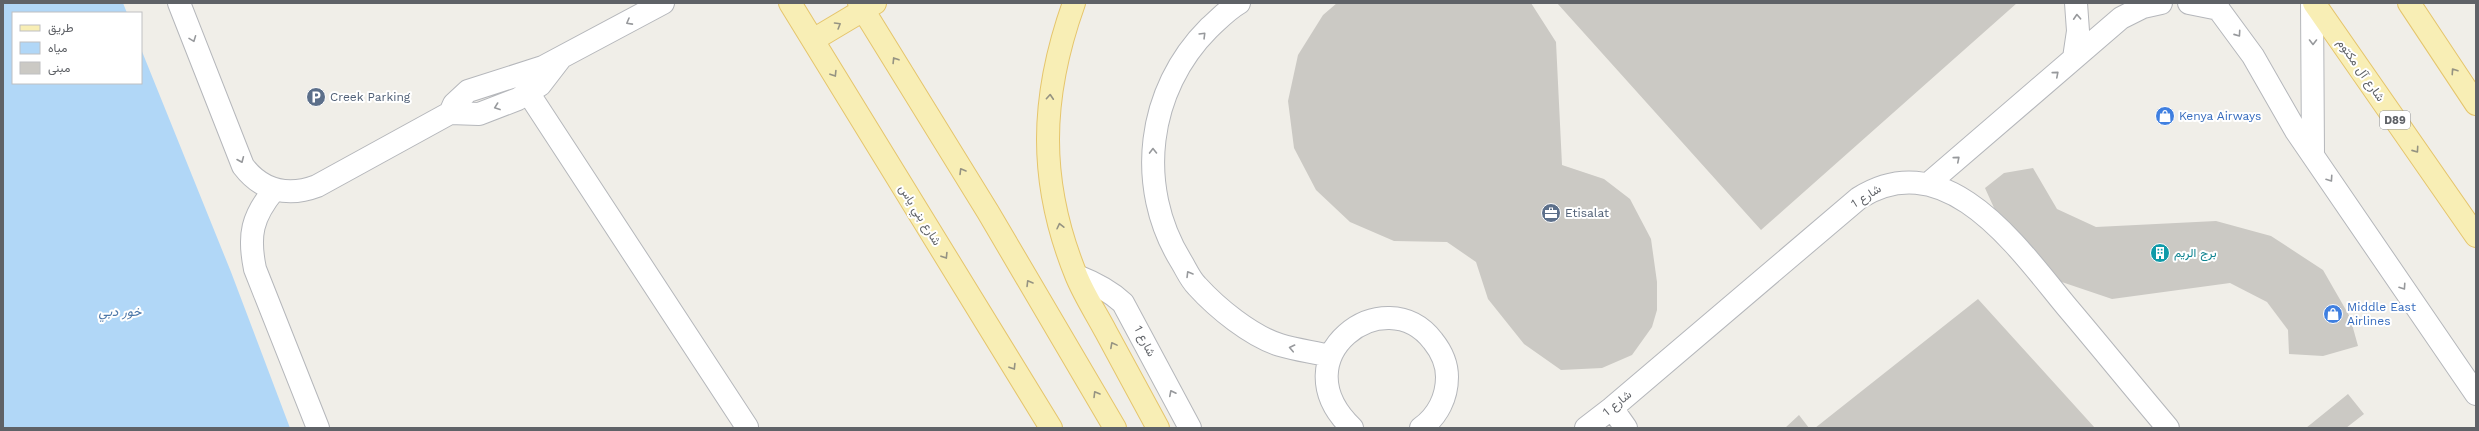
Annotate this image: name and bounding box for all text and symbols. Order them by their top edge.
legend [12,12,142,84]
one-way arrow [2073,14,2081,20]
one-way arrow [626,17,633,24]
text: طريق [48,21,74,36]
one-way arrow [834,23,841,30]
one-way arrow [2233,30,2240,37]
one-way arrow [1198,32,1206,40]
one-way arrow [189,36,197,43]
street label: شارع آل مكتوم [2333,36,2388,105]
one-way arrow [2309,39,2317,45]
text: مياه [48,41,67,55]
one-way arrow [892,57,899,64]
text: مبنى [48,61,70,76]
one-way arrow [2451,68,2459,75]
one-way arrow [829,70,836,77]
one-way arrow [2051,72,2058,79]
parking icon: Creek Parking [305,86,327,108]
place label: Creek Parking [330,90,411,104]
one-way arrow [1045,94,1054,100]
one-way arrow [494,103,501,111]
shop icon: Kenya Airways [2154,105,2176,127]
place label: Kenya Airways [2179,109,2261,123]
road number: D89 [2380,111,2410,129]
one-way arrow [2411,146,2419,153]
one-way arrow [1149,148,1158,154]
one-way arrow [1952,156,1960,163]
one-way arrow [236,157,244,164]
one-way arrow [960,168,967,175]
one-way arrow [2325,175,2332,182]
street label: شارع 1 [1848,181,1885,212]
street label: شارع بني ياس [893,182,944,249]
office icon: Etisalat [1540,202,1562,224]
place label: Etisalat [1565,206,1609,220]
one-way arrow [1056,223,1065,230]
building icon: برج الريم [2149,242,2171,264]
place label: برج الريم [2174,246,2217,262]
one-way arrow [941,252,948,259]
one-way arrow [1186,271,1193,278]
one-way arrow [1027,280,1034,287]
one-way arrow [2398,283,2406,290]
place label: Middle East Airlines [2347,300,2416,328]
shop icon: Middle East Airlines [2322,303,2344,325]
water label: خور دبي [98,304,143,322]
street label: شارع 1 [1130,323,1159,360]
one-way arrow [1110,341,1117,349]
one-way arrow [1289,344,1295,352]
one-way arrow [1009,363,1016,370]
street label: شارع 1 [1600,387,1635,420]
one-way arrow [1169,390,1176,398]
one-way arrow [1093,391,1100,398]

